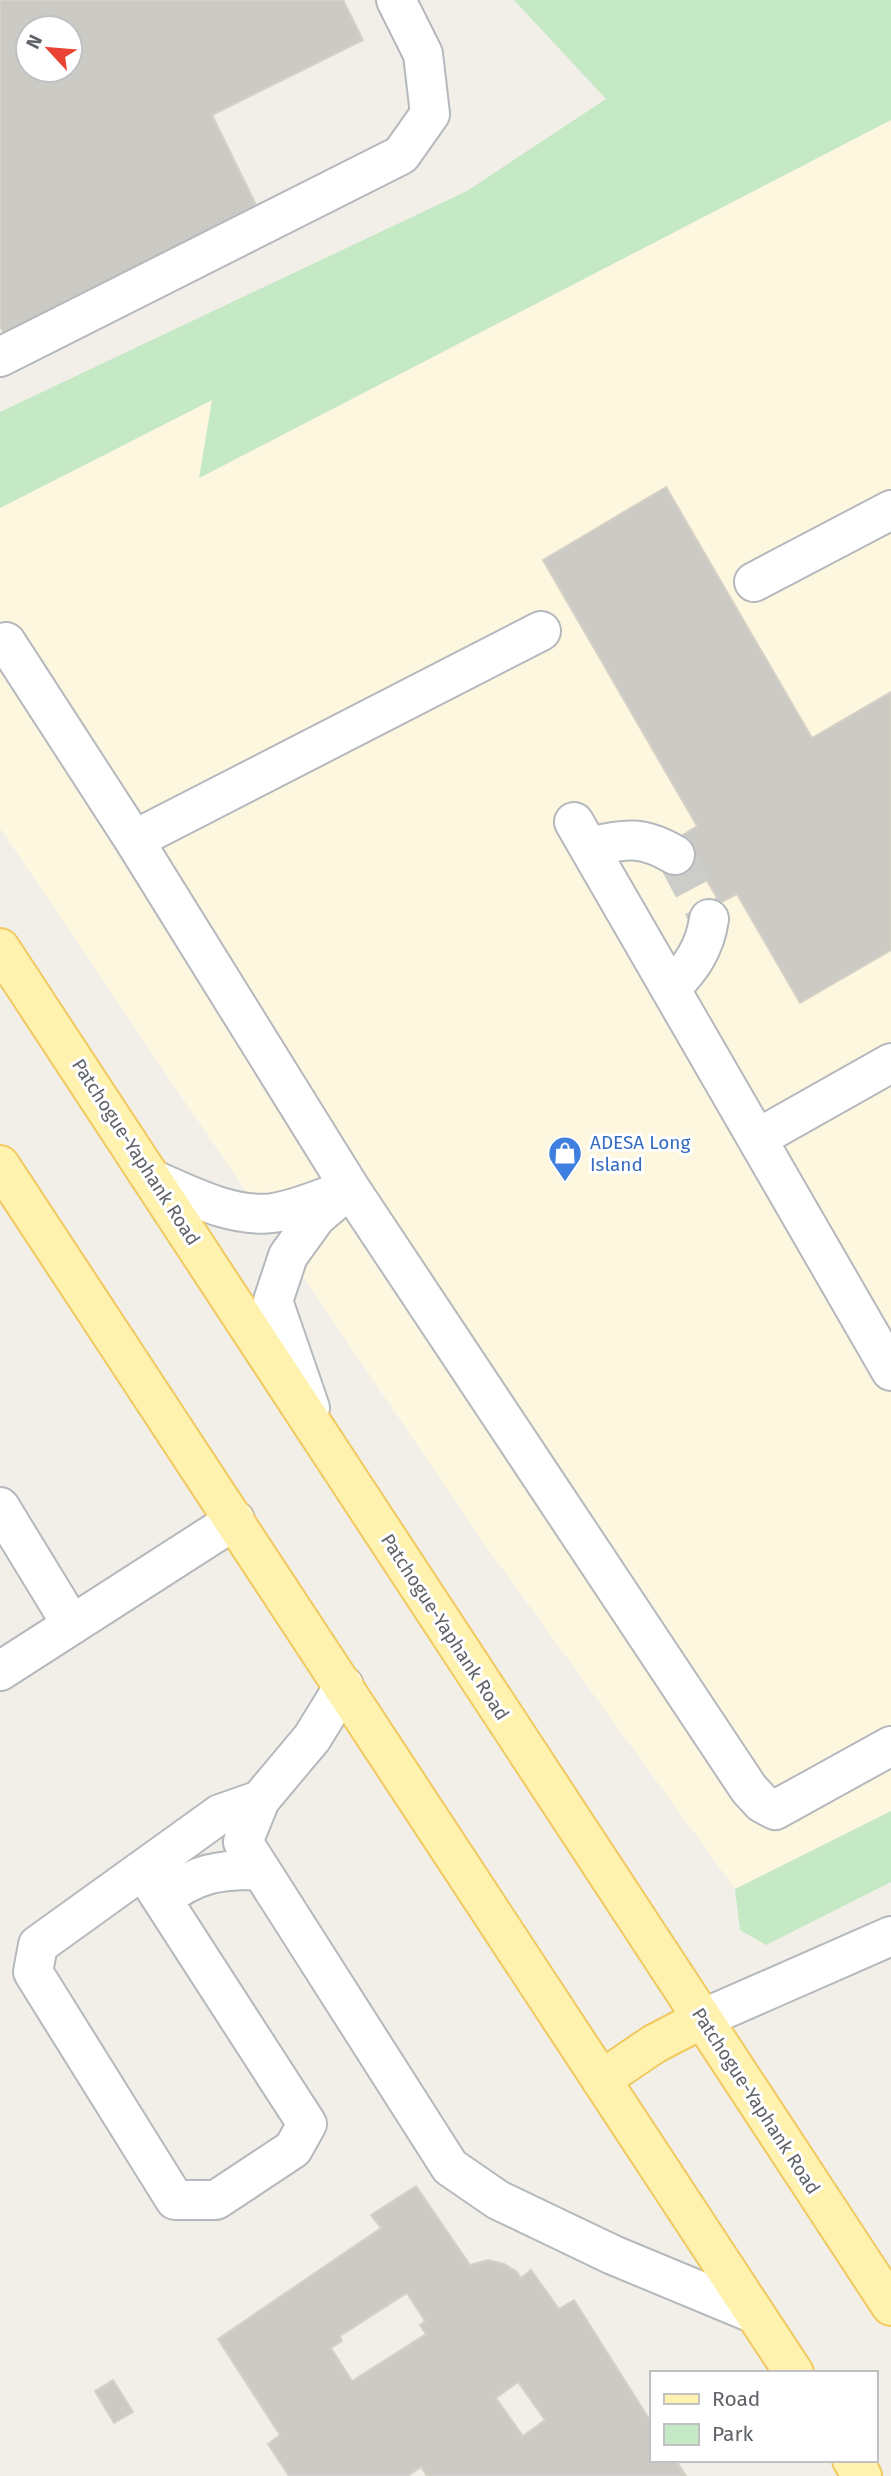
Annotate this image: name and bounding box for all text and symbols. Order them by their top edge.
north arrow [14,14,84,84]
text: N [21,31,47,52]
street label: Patchogue-Yaphank Road [67,1054,205,1250]
place label: ADESA Long Island [590,1131,690,1176]
shop icon: ADESA Long Island [546,1134,584,1183]
street label: Patchogue-Yaphank Road [376,1529,514,1725]
street label: Patchogue-Yaphank Road [687,2003,825,2199]
legend [650,2371,877,2462]
text: Road [712,2386,760,2412]
text: Park [712,2421,754,2447]

